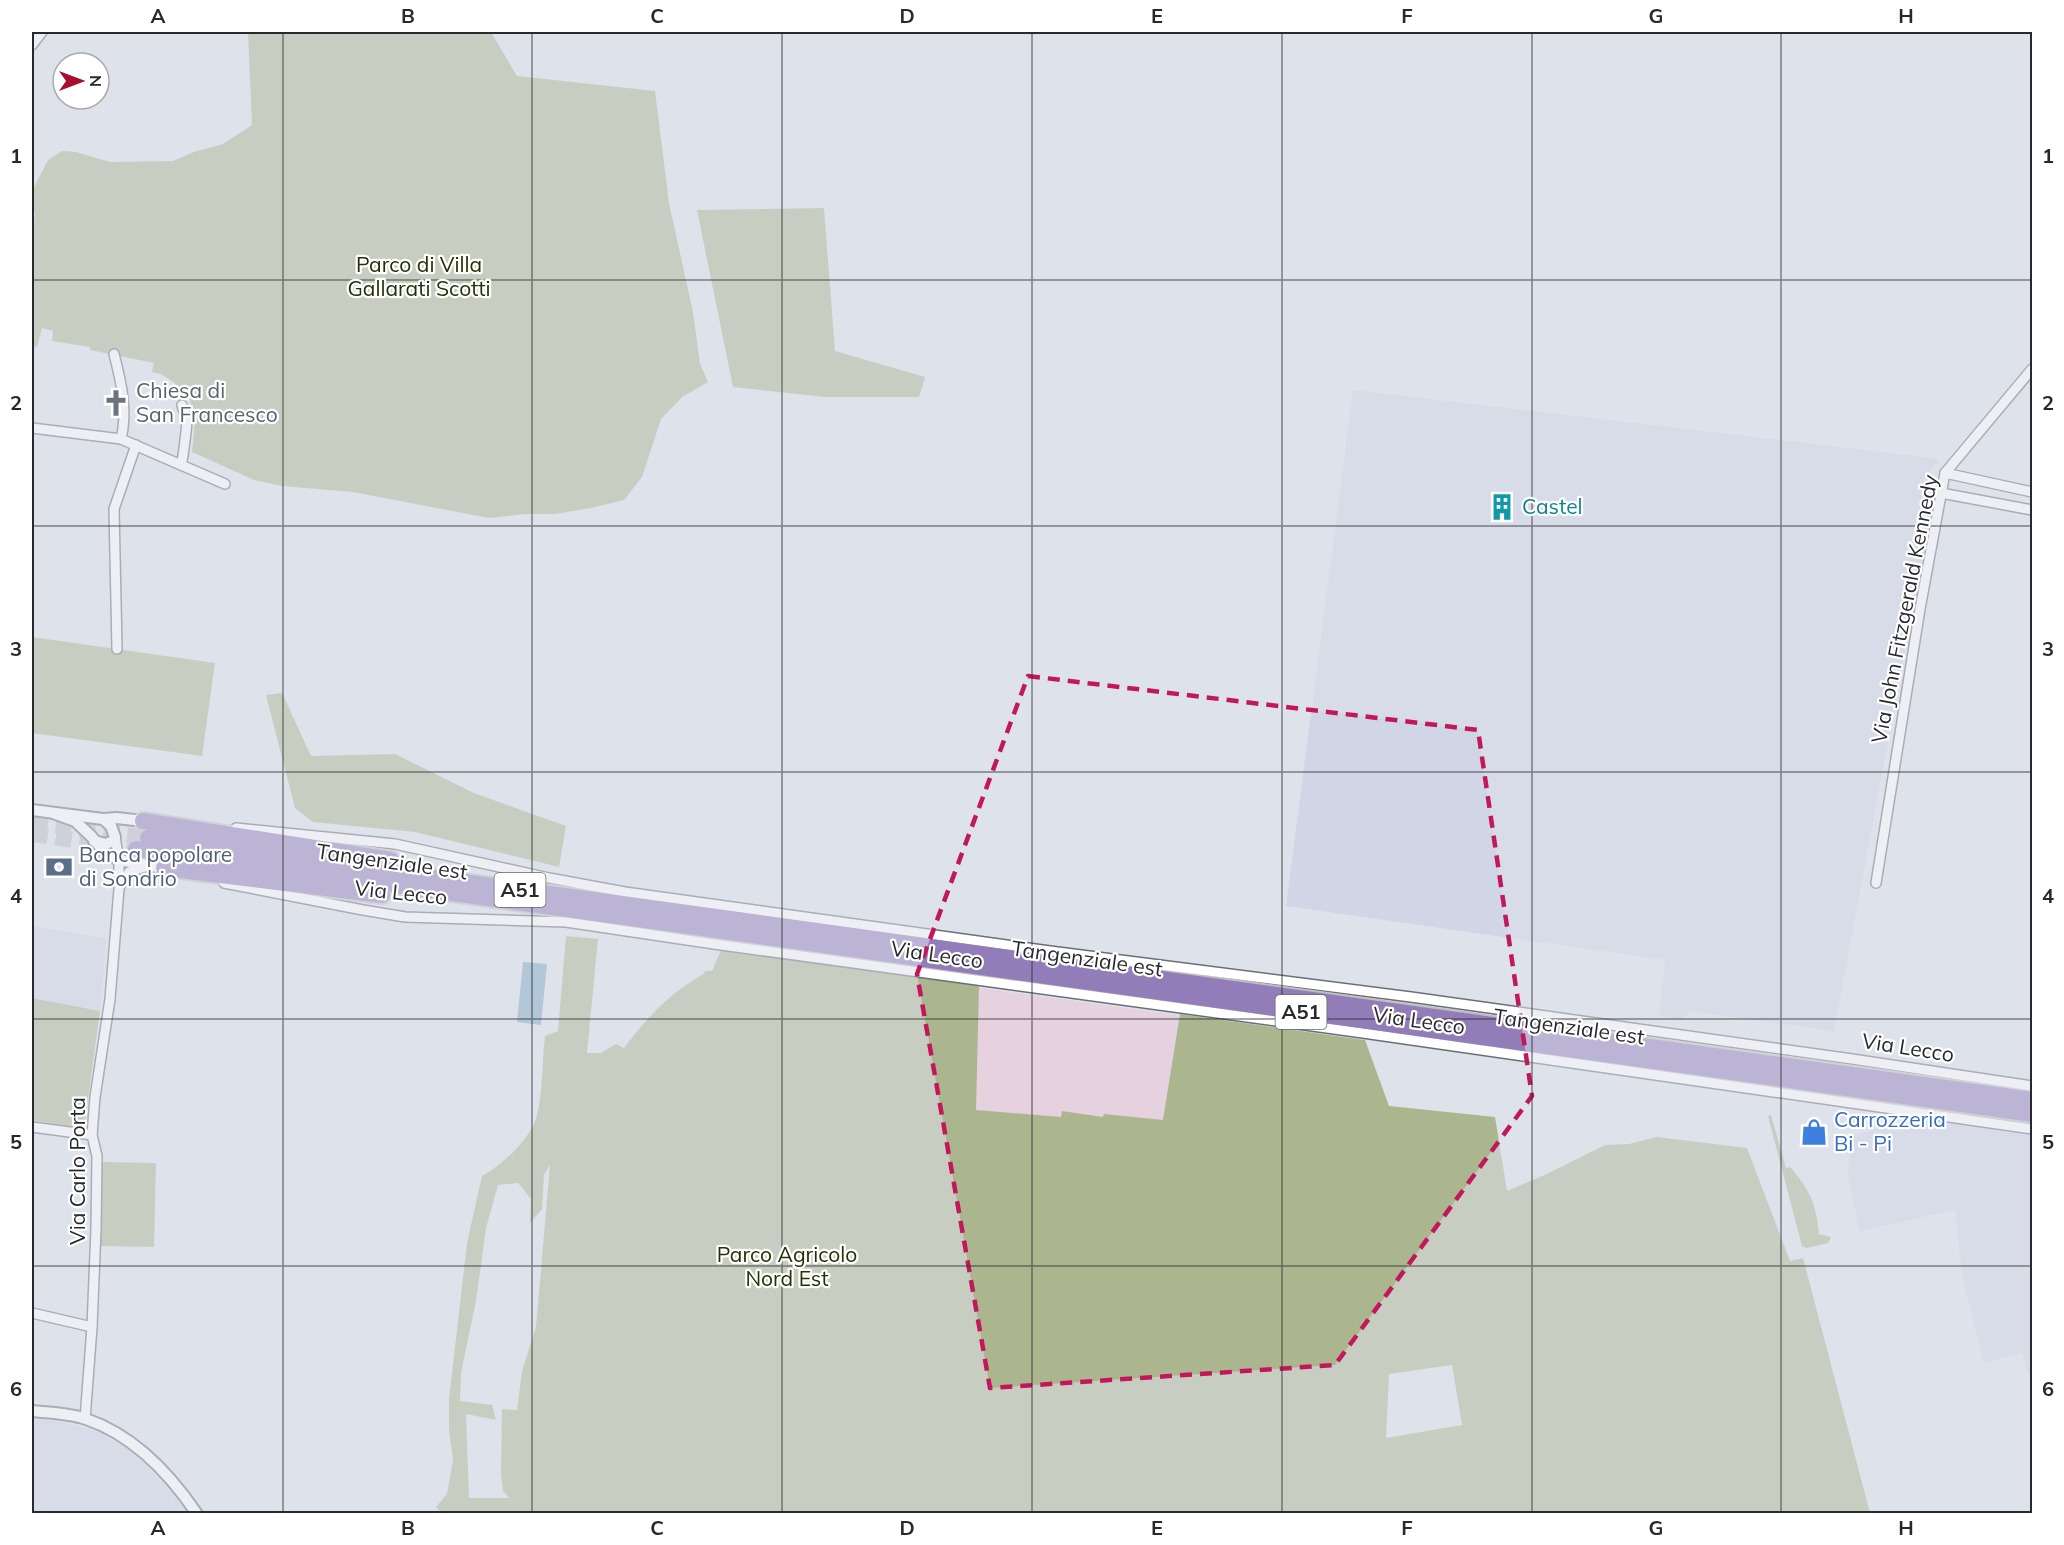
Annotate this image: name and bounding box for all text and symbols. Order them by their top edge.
text: A [151,3,166,28]
text: B [401,3,415,28]
text: C [650,3,664,28]
text: D [899,3,915,28]
text: E [1151,3,1163,28]
text: F [1401,3,1413,28]
text: G [1649,3,1663,28]
text: H [1898,3,1914,28]
north arrow [51,51,111,111]
text: N [86,75,106,87]
text: 1 [10,143,22,168]
text: 1 [2042,143,2054,168]
park label: Parco di Villa Gallarati Scotti [347,251,491,301]
place label: Chiesa di San Francesco [136,377,278,427]
church icon: Chiesa di San Francesco [101,388,131,418]
text: 2 [10,390,22,415]
text: 2 [2042,390,2054,415]
street label: Via John Fitzgerald Kennedy [1865,472,1943,745]
building icon: Castel [1487,492,1517,522]
place label: Castel [1522,493,1583,519]
text: 3 [10,636,22,661]
text: 3 [2042,636,2054,661]
street label: Tangenziale est [315,838,469,884]
place label: Banca popolare di Sondrio [79,841,232,891]
bank icon: Banca popolare di Sondrio [44,852,74,882]
road number: A51 [494,873,546,907]
street label: Via Lecco [354,874,449,910]
text: 4 [10,883,22,908]
text: 4 [2042,883,2054,908]
street label: Via Lecco [889,935,985,973]
street label: Tangenziale est [1010,935,1164,981]
road number: A51 [1276,995,1326,1029]
street label: Via Lecco [1371,1001,1467,1039]
street label: Tangenziale est [1492,1003,1646,1049]
street label: Via Lecco [1860,1027,1956,1067]
street label: Via Carlo Porta [64,1097,90,1245]
place label: Carrozzeria Bi - Pi [1834,1106,1946,1156]
shop icon: Carrozzeria Bi - Pi [1799,1117,1829,1147]
text: 5 [10,1129,22,1154]
text: 5 [2042,1129,2054,1154]
park label: Parco Agricolo Nord Est [717,1241,857,1291]
text: 6 [10,1376,22,1401]
text: 6 [2042,1376,2054,1401]
text: A [151,1515,166,1540]
text: B [401,1515,415,1540]
text: C [650,1515,664,1540]
text: D [899,1515,915,1540]
text: E [1151,1515,1163,1540]
text: F [1401,1515,1413,1540]
text: G [1649,1515,1663,1540]
text: H [1898,1515,1914,1540]

